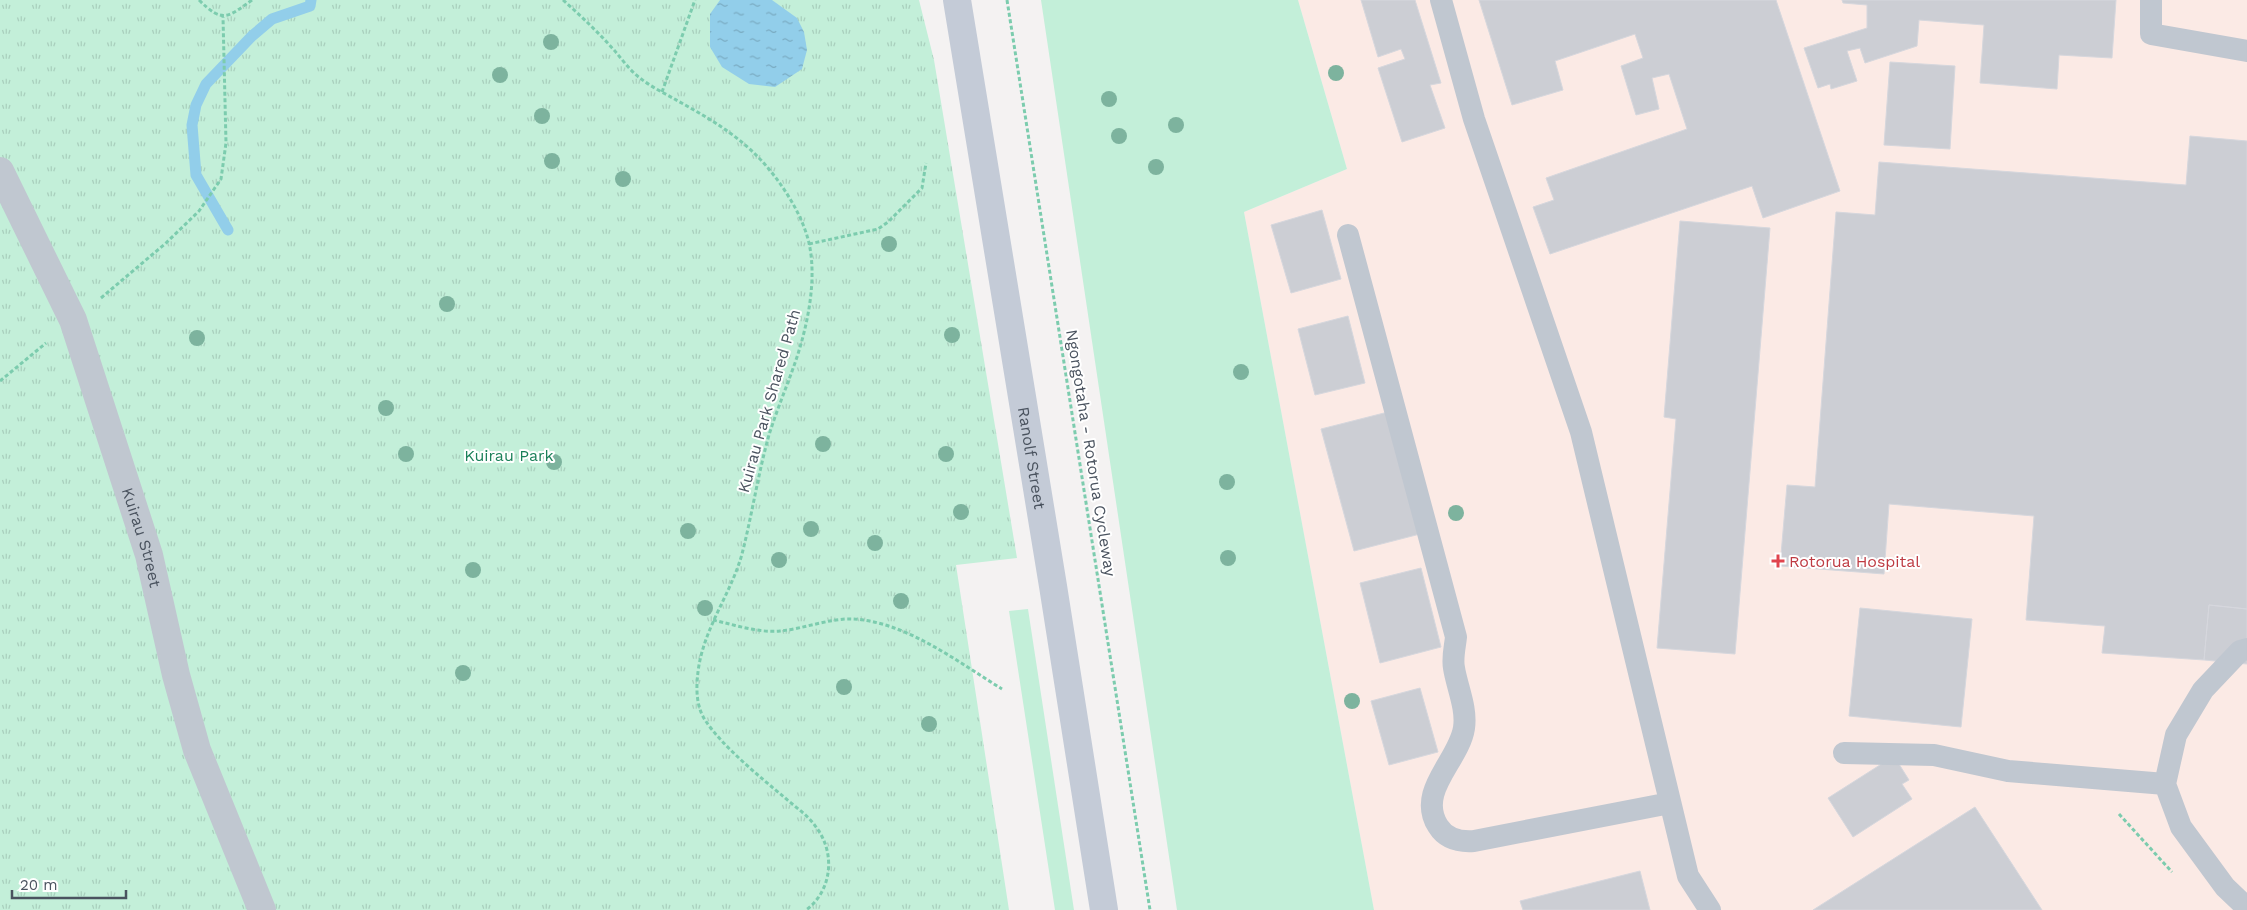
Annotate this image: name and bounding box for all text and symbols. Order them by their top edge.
street label: Kuirau Park Shared Path [734,307,804,495]
street label: Ngongotaha - Rotorua Cycleway [1062,328,1120,579]
street label: Ranolf Street [1014,405,1050,511]
park label: Kuirau Park [464,446,554,465]
street label: Kuirau Street [118,485,166,589]
place label: Rotorua Hospital [1789,552,1920,571]
marker: Rotorua Hospital [1771,554,1785,568]
scale bar [12,868,126,900]
text: 20 m [20,876,58,894]

